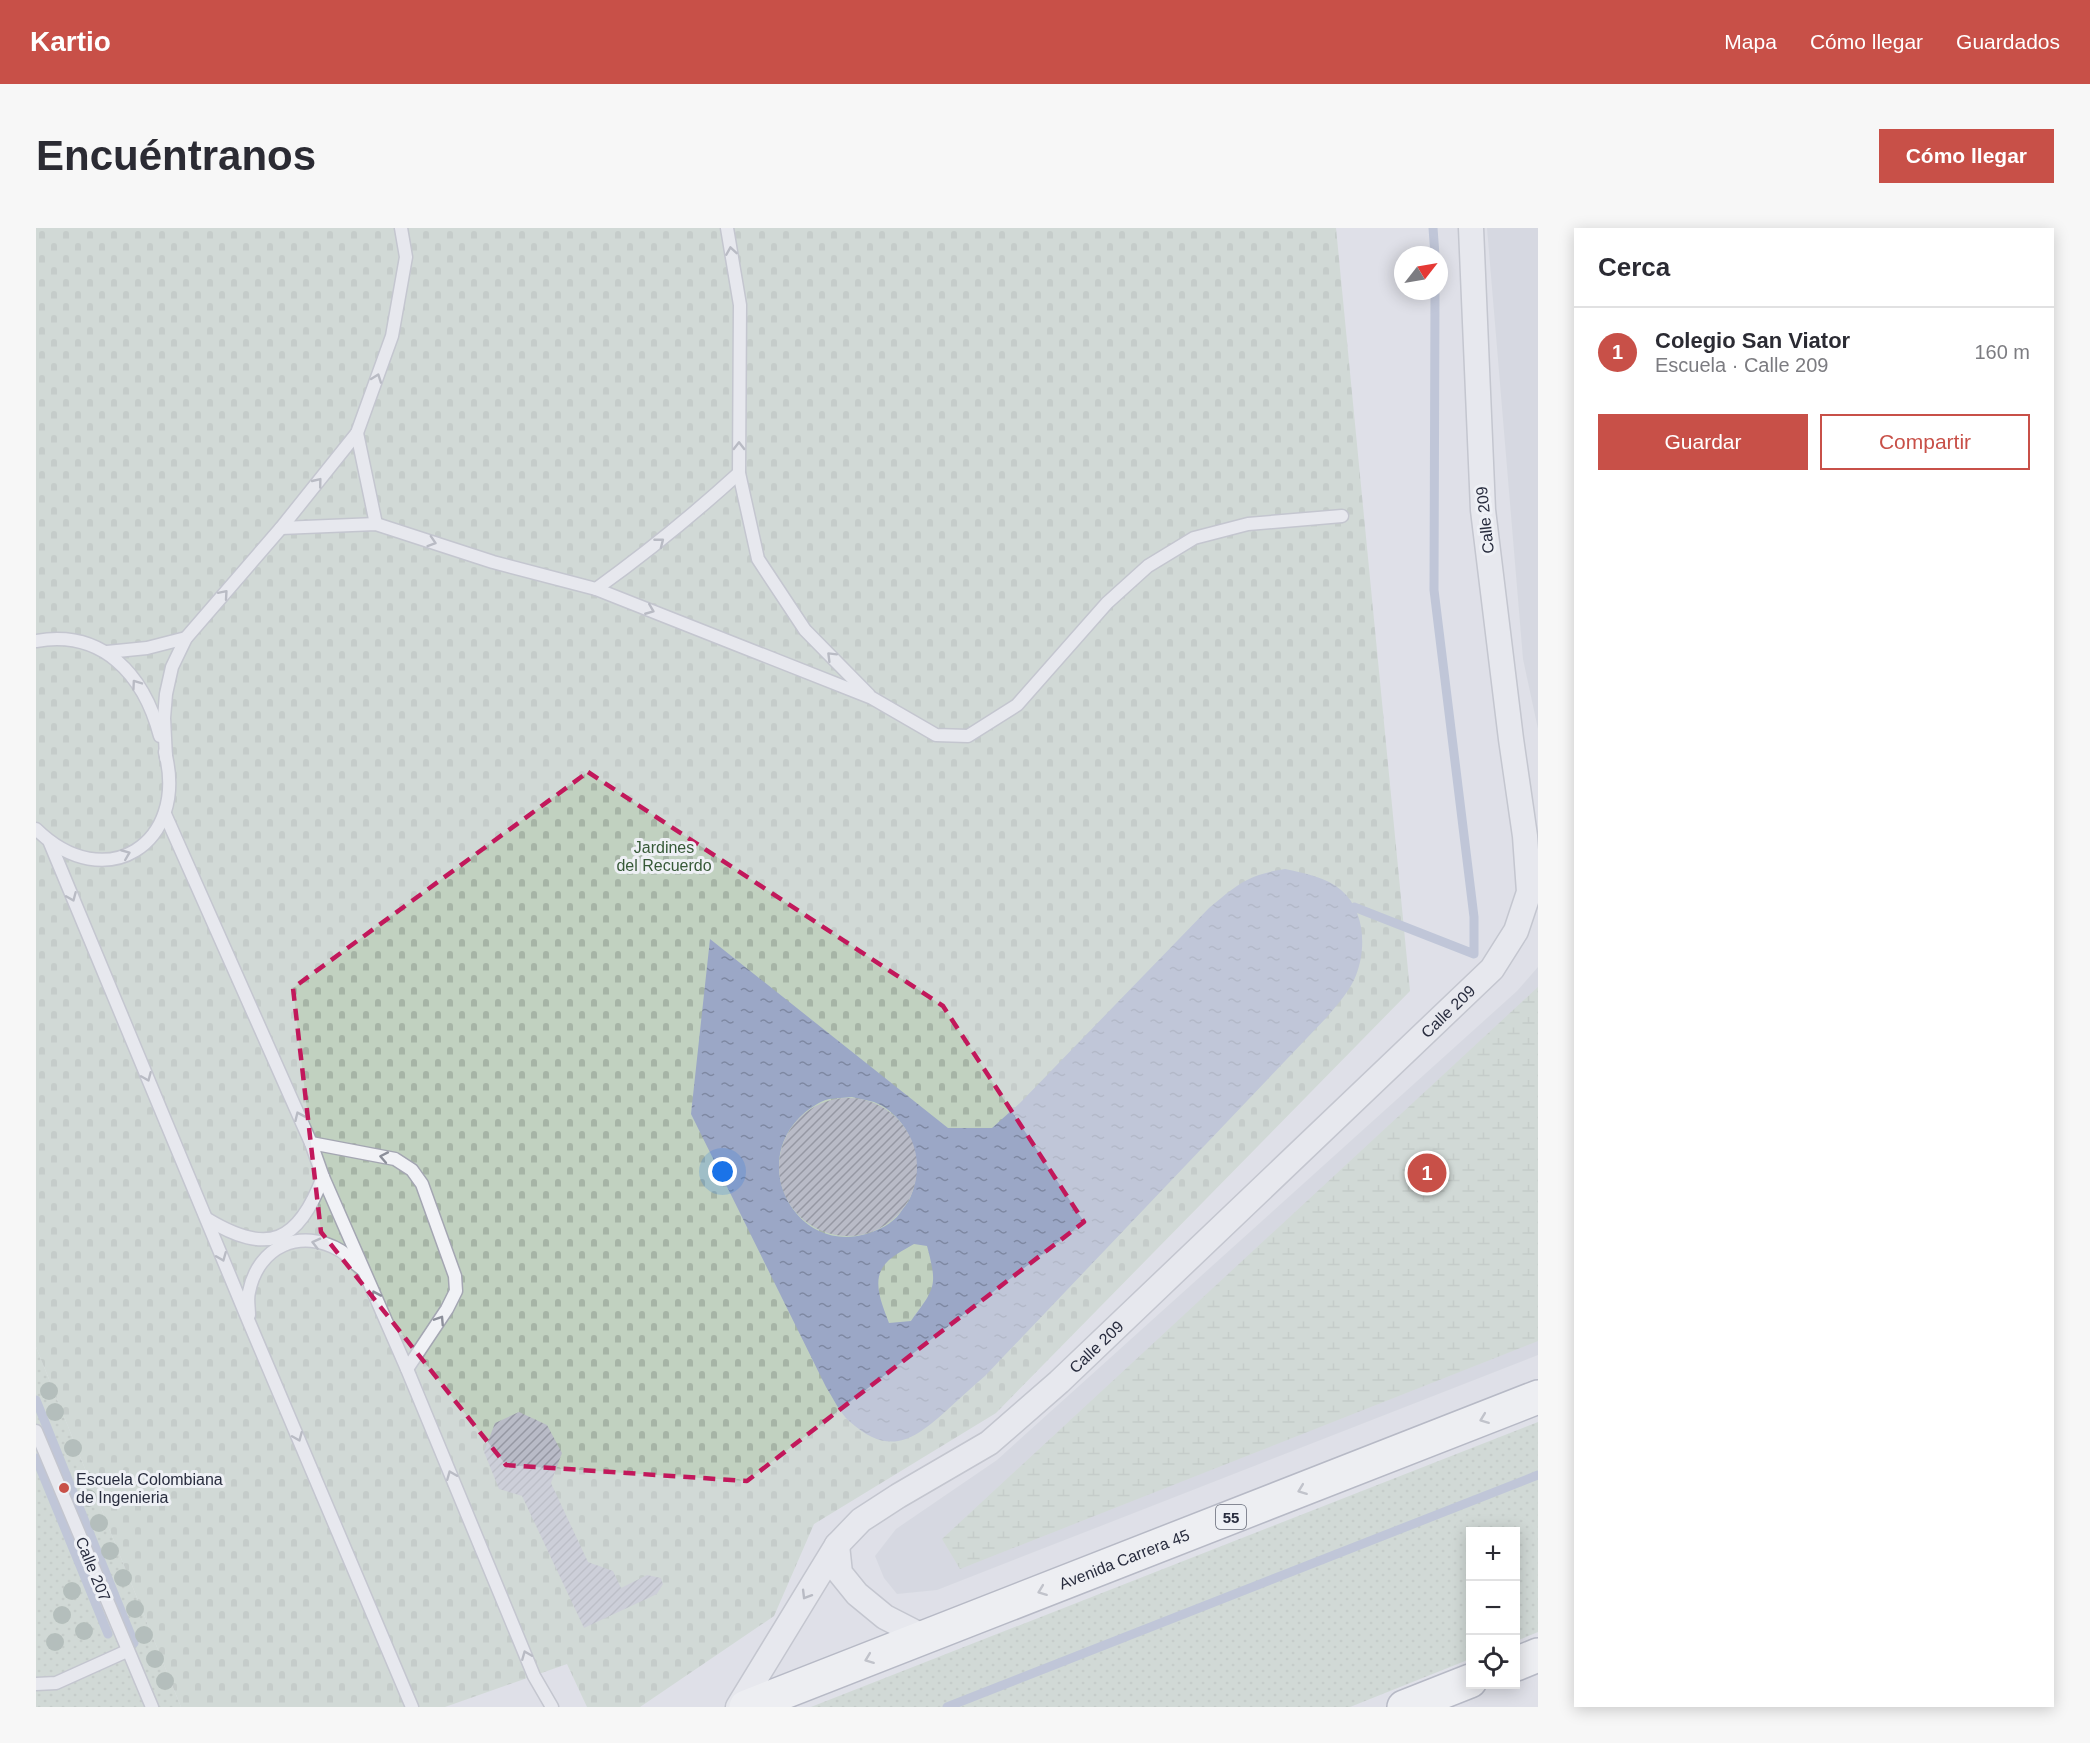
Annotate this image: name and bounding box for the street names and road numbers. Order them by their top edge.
street label: Calle 209 [1473,485,1497,555]
street label: Calle 209 [1417,982,1478,1041]
street label: Calle 209 [1066,1317,1126,1376]
road number: 55 [1216,1505,1246,1529]
street label: Avenida Carrera 45 [1056,1526,1192,1592]
street label: Calle 207 [72,1534,114,1604]

